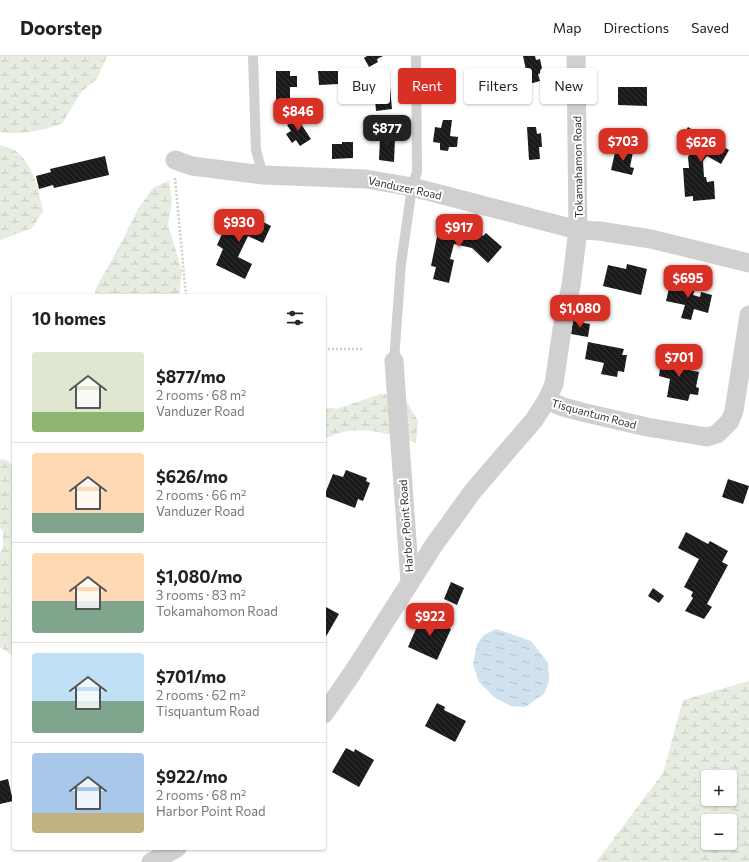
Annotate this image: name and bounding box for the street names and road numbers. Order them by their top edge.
street label: Tokamahamon Road [570,116,585,218]
street label: Vanduzer Road [367,173,443,202]
street label: Tisquantum Road [550,396,638,431]
street label: Harbor Point Road [396,479,415,573]

